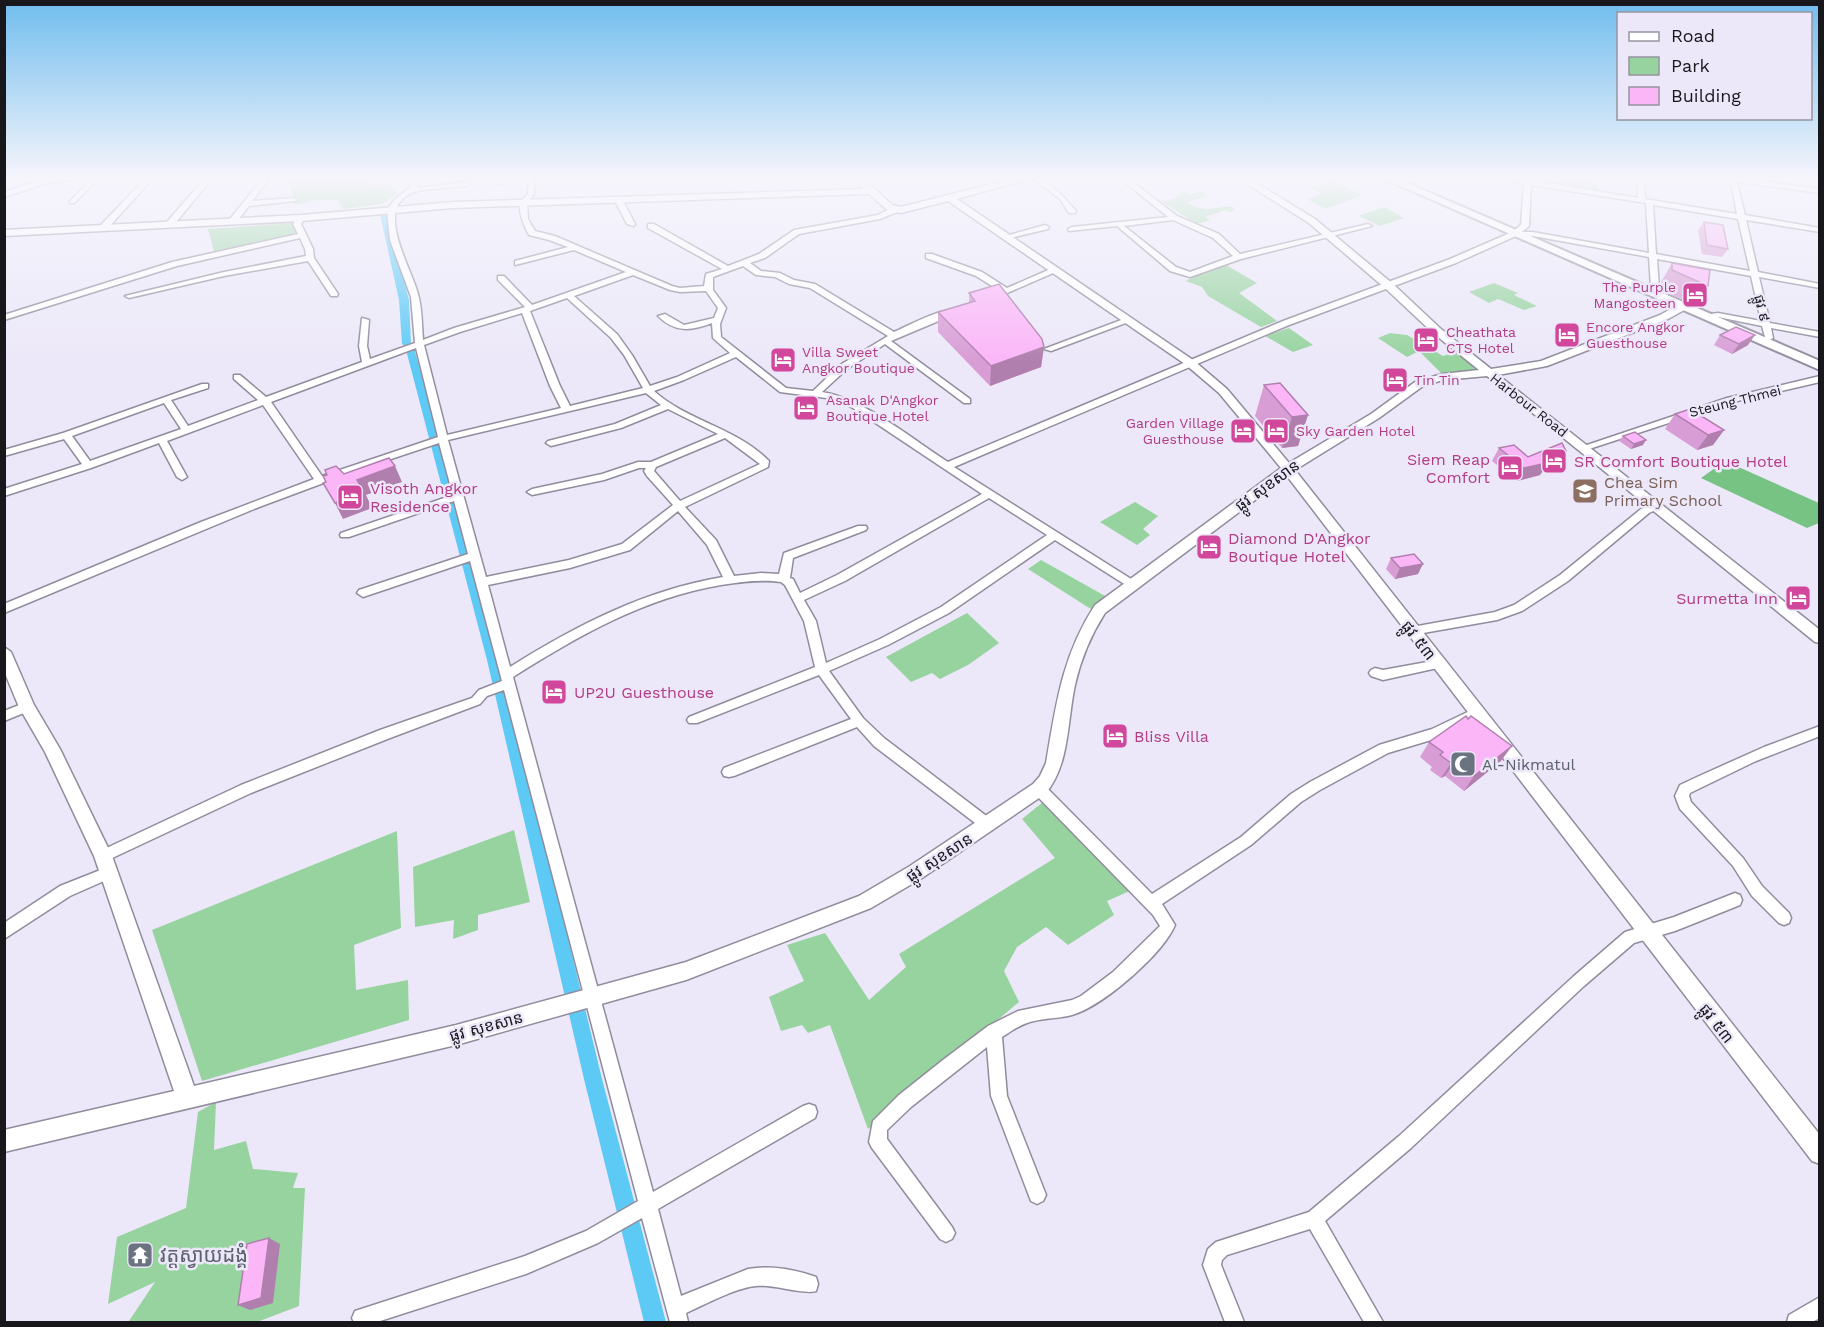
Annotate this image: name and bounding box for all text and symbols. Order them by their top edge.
legend [1617,12,1812,120]
text: Road [1671,25,1715,46]
text: Park [1671,55,1710,76]
text: Building [1671,85,1741,106]
place label: The Purple Mangosteen [1594,279,1676,311]
hotel icon: The Purple Mangosteen [1680,280,1710,310]
street label: ផ្លូវ ៩ [1747,293,1773,324]
place label: Encore Angkor Guesthouse [1586,319,1685,351]
hotel icon: Encore Angkor Guesthouse [1552,320,1582,350]
place label: Cheathata CTS Hotel [1446,324,1516,356]
hotel icon: Cheathata CTS Hotel [1411,325,1441,355]
place label: Villa Sweet Angkor Boutique [802,344,915,376]
hotel icon: Villa Sweet Angkor Boutique [768,345,798,375]
hotel icon: Tin Tin [1380,365,1410,395]
street label: Harbour Road [1487,370,1571,440]
place label: Tin Tin [1414,372,1460,388]
street label: Steung Thmei [1687,382,1783,420]
place label: Asanak D'Angkor Boutique Hotel [826,392,939,424]
hotel icon: Asanak D'Angkor Boutique Hotel [791,393,821,423]
place label: Garden Village Guesthouse [1126,415,1224,447]
hotel icon: Garden Village Guesthouse [1228,416,1258,446]
hotel icon: Sky Garden Hotel [1261,416,1291,446]
place label: Sky Garden Hotel [1296,423,1416,439]
hotel icon: SR Comfort Boutique Hotel [1539,446,1569,476]
place label: Siem Reap Comfort [1407,450,1490,487]
place label: SR Comfort Boutique Hotel [1574,452,1787,471]
hotel icon: Siem Reap Comfort [1495,453,1525,483]
street label: ផ្លូវ សុខសាន [1231,456,1306,519]
place label: Chea Sim Primary School [1604,473,1722,510]
school or university icon: Chea Sim Primary School [1570,476,1600,506]
place label: Visoth Angkor Residence [370,479,478,516]
hotel icon: Visoth Angkor Residence [335,482,365,512]
place label: Diamond D'Angkor Boutique Hotel [1228,529,1371,566]
hotel icon: Diamond D'Angkor Boutique Hotel [1194,532,1224,562]
hotel icon: Surmetta Inn [1783,583,1813,613]
place label: Surmetta Inn [1676,589,1778,608]
street label: ផ្លូវ ៥៣ [1394,617,1440,667]
hotel icon: UP2U Guesthouse [539,677,569,707]
place label: UP2U Guesthouse [574,683,714,702]
hotel icon: Bliss Villa [1100,721,1130,751]
place label: Bliss Villa [1134,727,1209,746]
mosque icon: Al-Nikmatul [1448,749,1478,779]
place label: Al-Nikmatul [1482,755,1576,774]
street label: ផ្លូវ សុខសាន [902,829,979,890]
street label: ផ្លូវ ៥៣ [1692,1000,1738,1050]
street label: ផ្លូវ សុខសាន [447,1008,526,1050]
temple icon: វត្តស្វាយដង្គំ [125,1240,155,1270]
place label: វត្តស្វាយដង្គំ [160,1242,248,1268]

